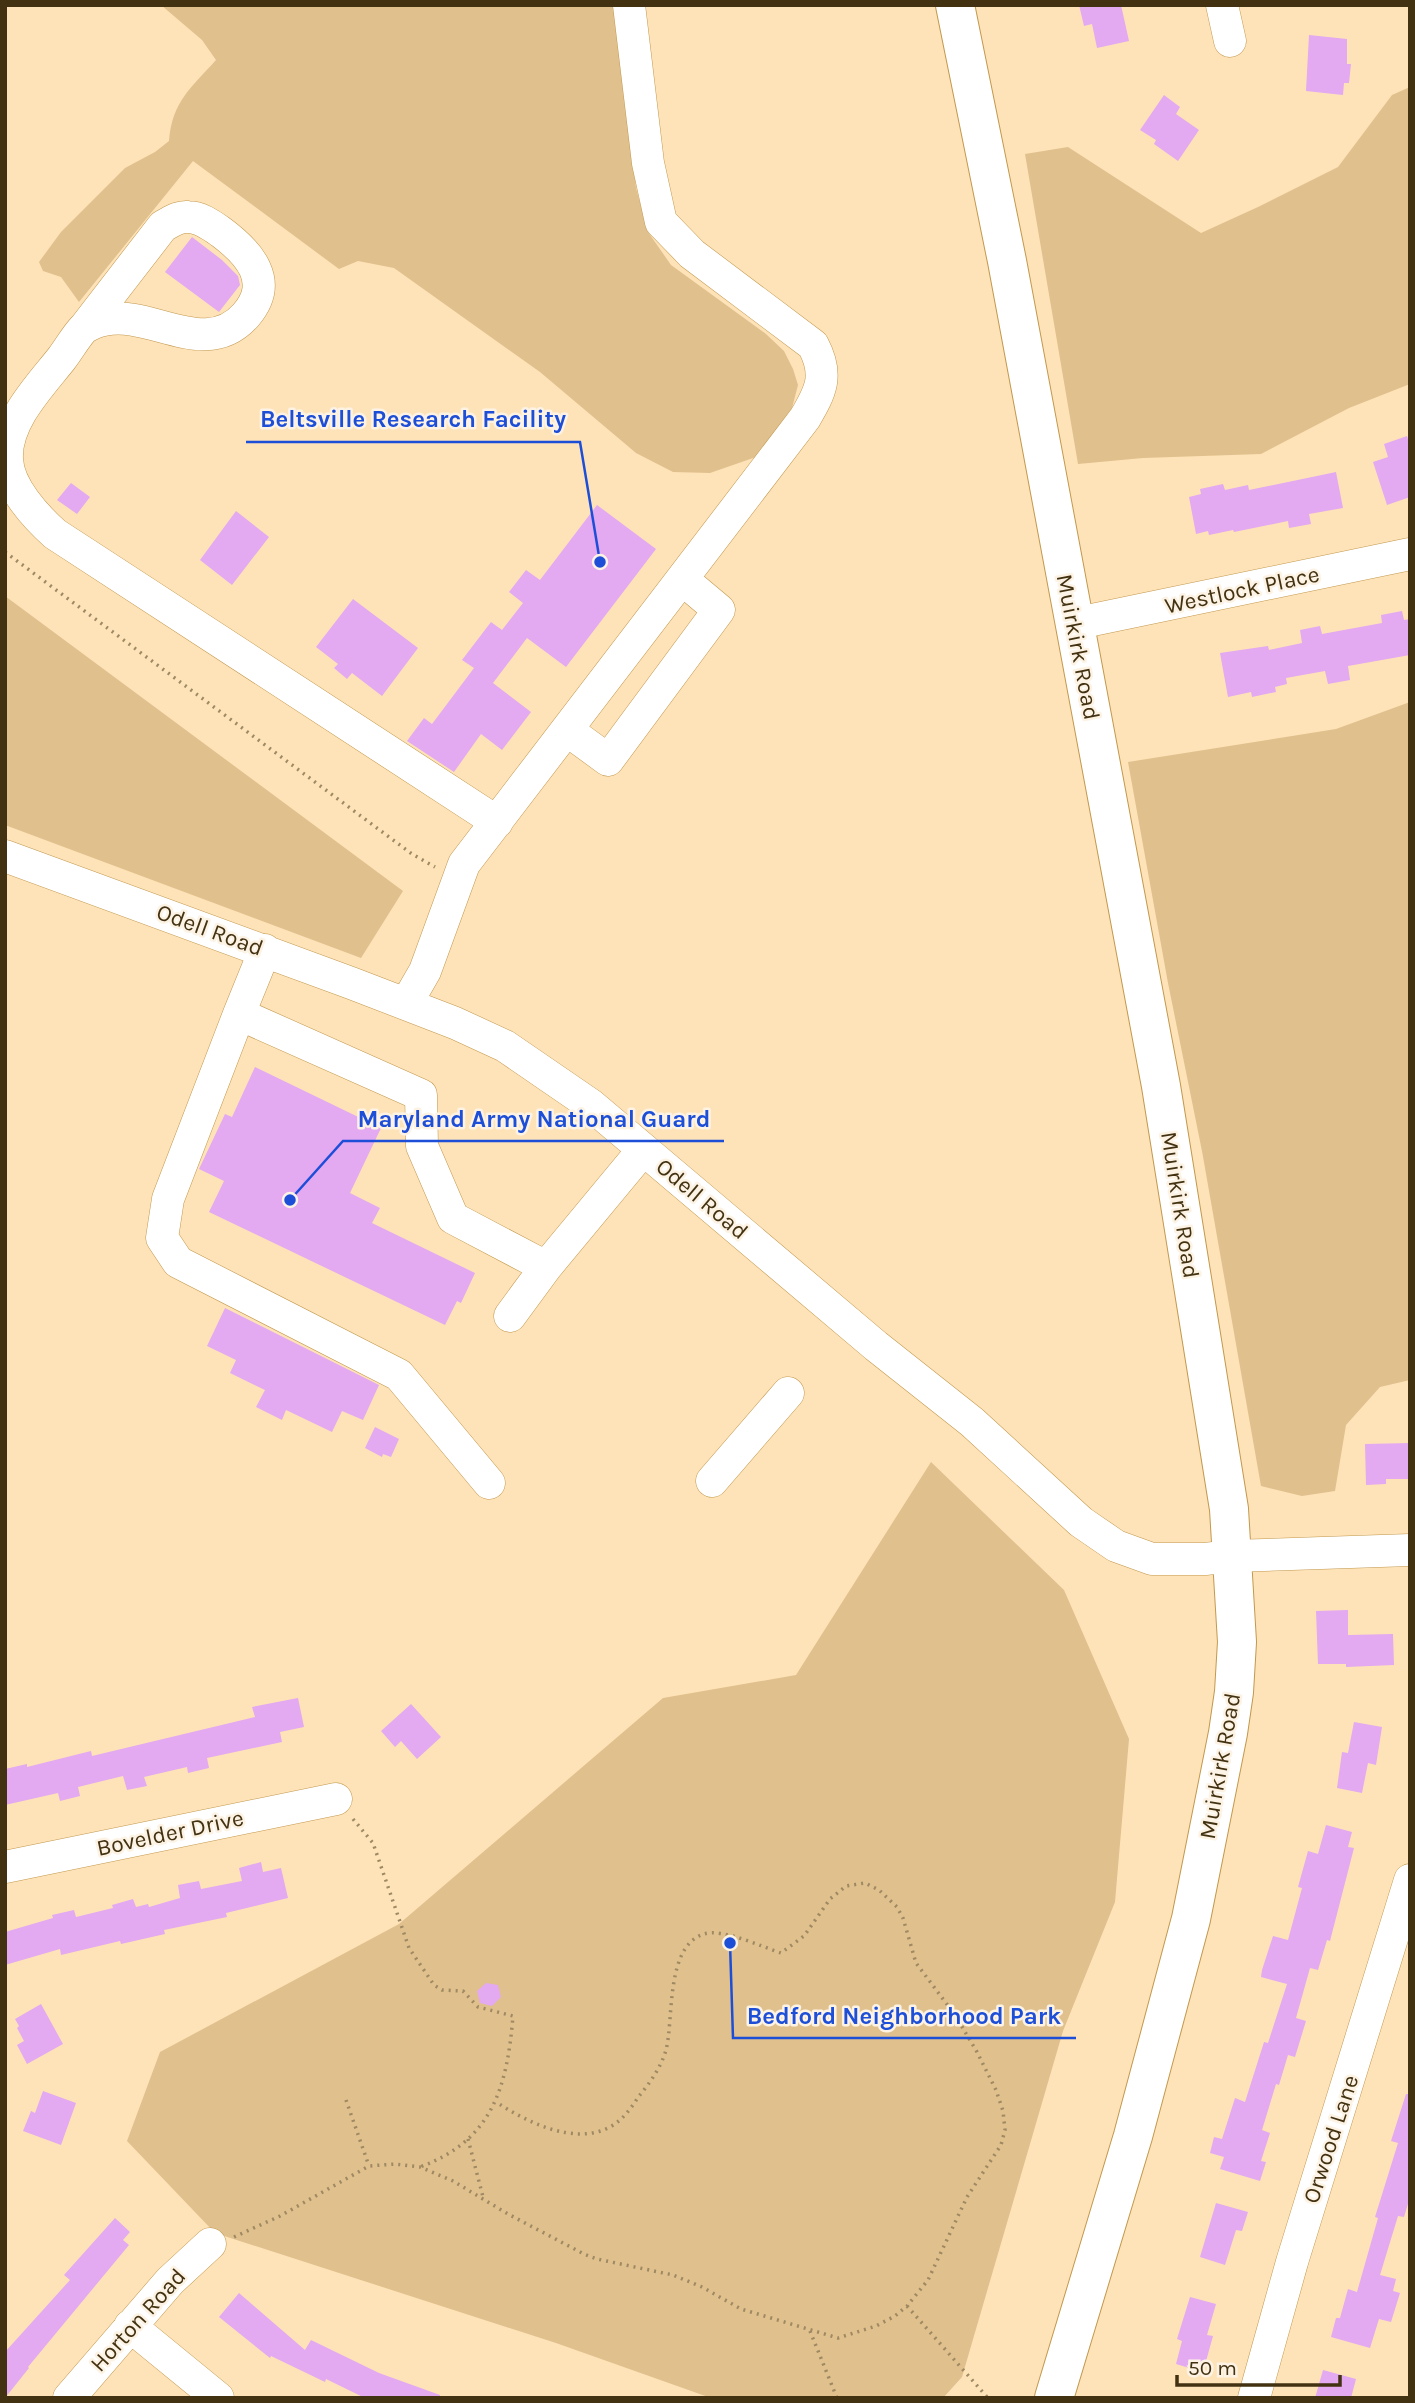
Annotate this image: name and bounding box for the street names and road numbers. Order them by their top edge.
street label: Westlock Place [1162,560,1322,620]
street label: Muirkirk Road [1051,572,1105,722]
street label: Odell Road [153,898,267,962]
street label: Muirkirk Road [1155,1130,1205,1280]
street label: Odell Road [651,1153,753,1245]
street label: Muirkirk Road [1194,1691,1246,1841]
street label: Bovelder Drive [94,1804,246,1862]
street label: Orwood Lane [1298,2072,1364,2206]
street label: Horton Road [85,2263,191,2377]

